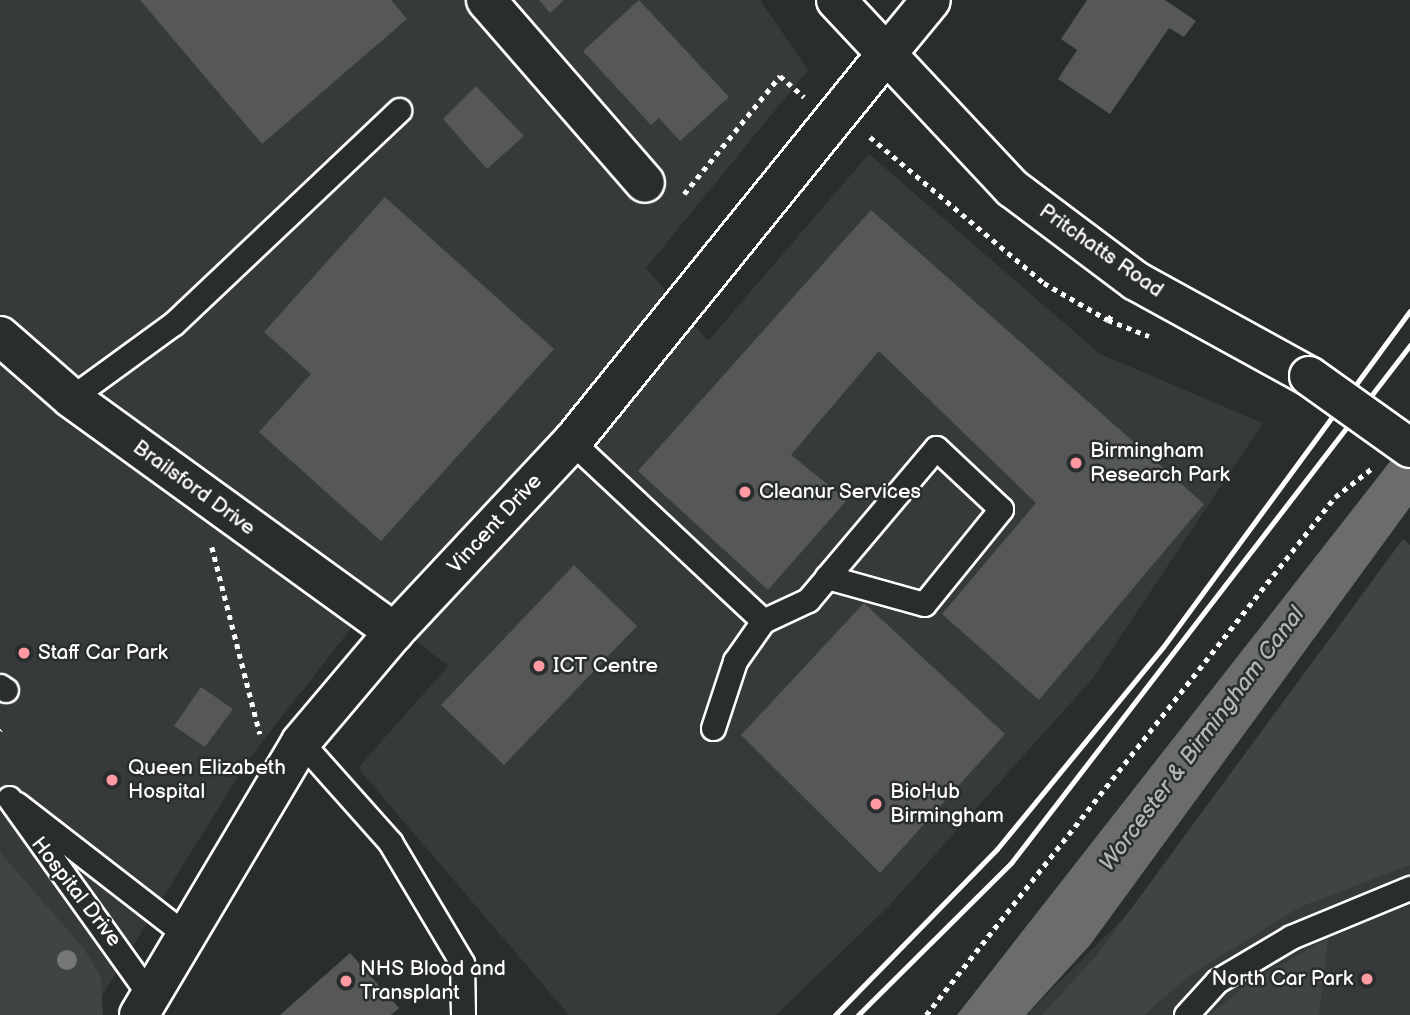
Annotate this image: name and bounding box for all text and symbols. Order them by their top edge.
street label: Pritchatts Road [1034,199,1168,303]
street label: Brailsford Drive [128,435,260,541]
place label: Birmingham Research Park [1090,438,1230,488]
marker: Birmingham Research Park [1068,455,1084,471]
street label: Vincent Drive [443,469,547,579]
place label: Cleanur Services [759,479,921,505]
marker: Cleanur Services [737,484,753,500]
water label: Worcester & Birmingham Canal [1093,601,1311,877]
place label: Staff Car Park [38,640,168,666]
marker: Staff Car Park [16,645,32,661]
place label: ICT Centre [553,653,658,679]
marker: ICT Centre [531,658,547,674]
place label: Queen Elizabeth Hospital [128,755,286,805]
marker: Queen Elizabeth Hospital [102,770,122,790]
place label: BioHub Birmingham [890,779,1004,829]
marker: BioHub Birmingham [868,796,884,812]
street label: Hospital Drive [25,832,127,952]
place label: NHS Blood and Transplant [360,956,506,1006]
place label: North Car Park [1212,966,1353,992]
marker: North Car Park [1359,971,1375,987]
marker: NHS Blood and Transplant [338,973,354,989]

